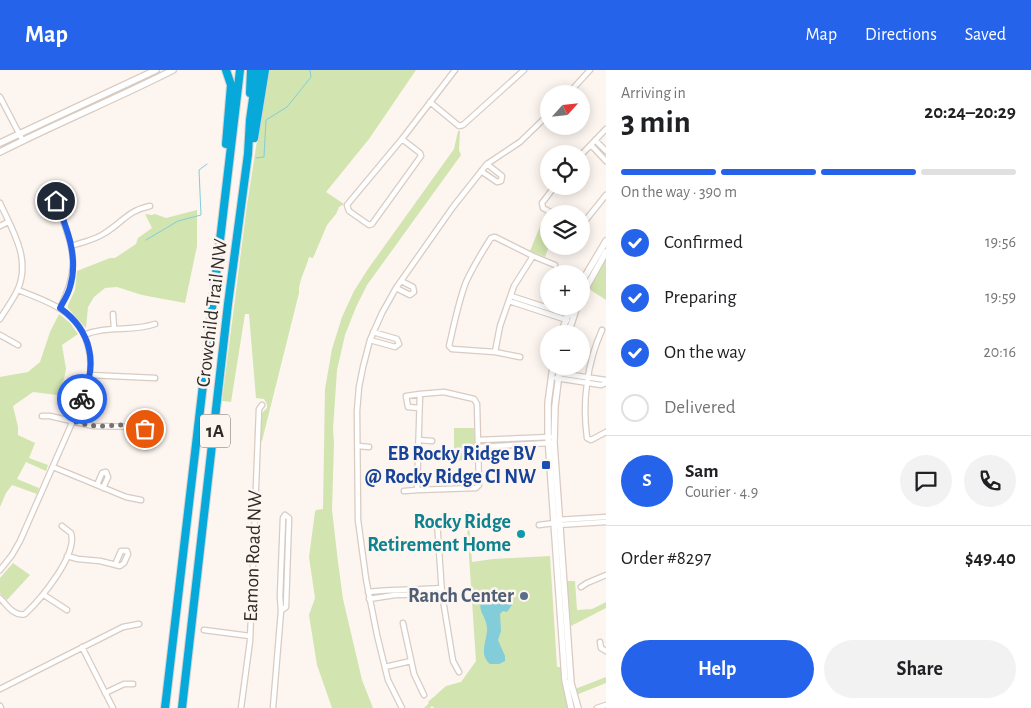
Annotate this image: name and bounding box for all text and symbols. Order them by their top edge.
text: Map [25,23,68,47]
text: Map [806,26,837,44]
text: Directions [865,26,937,44]
text: Saved [965,26,1006,44]
north arrow [540,85,590,135]
map controls [540,85,590,375]
text: Arriving in [621,85,686,101]
text: 20:24–20:29 [924,103,1016,122]
text: 3 min [621,106,691,138]
button: locate [540,145,590,195]
pin [35,180,77,222]
text: On the way · 390 m [621,184,737,200]
icon: home [42,187,70,215]
button: layers [540,205,590,255]
icon: check [621,229,649,257]
text: Confirmed [664,233,743,252]
text: 19:56 [985,234,1016,250]
street label: Crowchild Trail NW [193,238,231,388]
button: + [540,265,590,315]
icon: check [621,284,649,312]
text: Preparing [664,288,737,307]
text: 19:59 [985,289,1016,305]
button: − [540,325,590,375]
icon: check [621,339,649,367]
text: On the way [664,343,746,362]
text: 20:16 [984,344,1016,360]
courier [57,374,107,424]
icon: bike [68,385,96,413]
text: Delivered [664,398,736,417]
pin [124,408,166,450]
road number: 1A [200,414,230,448]
icon: bag [131,415,159,443]
place label: EB Rocky Ridge BV @ Rocky Ridge CI NW [365,444,536,487]
button: chat [900,455,952,507]
button: phone [964,455,1016,507]
marker: EB Rocky Ridge BV @ Rocky Ridge CI NW [540,459,552,471]
text: Sam [685,462,719,481]
text: S [642,471,652,490]
text: Courier · 4.9 [685,484,758,500]
street label: Eamon Road NW [241,490,265,622]
place label: Rocky Ridge Retirement Home [367,512,511,555]
marker: Rocky Ridge Retirement Home [515,528,527,540]
text: Order #8297 [621,549,711,568]
text: $49.40 [965,549,1016,568]
place label: Ranch Center [408,586,514,606]
marker: Ranch Center [518,590,530,602]
button: Help [621,640,814,698]
button: Share [824,640,1016,698]

